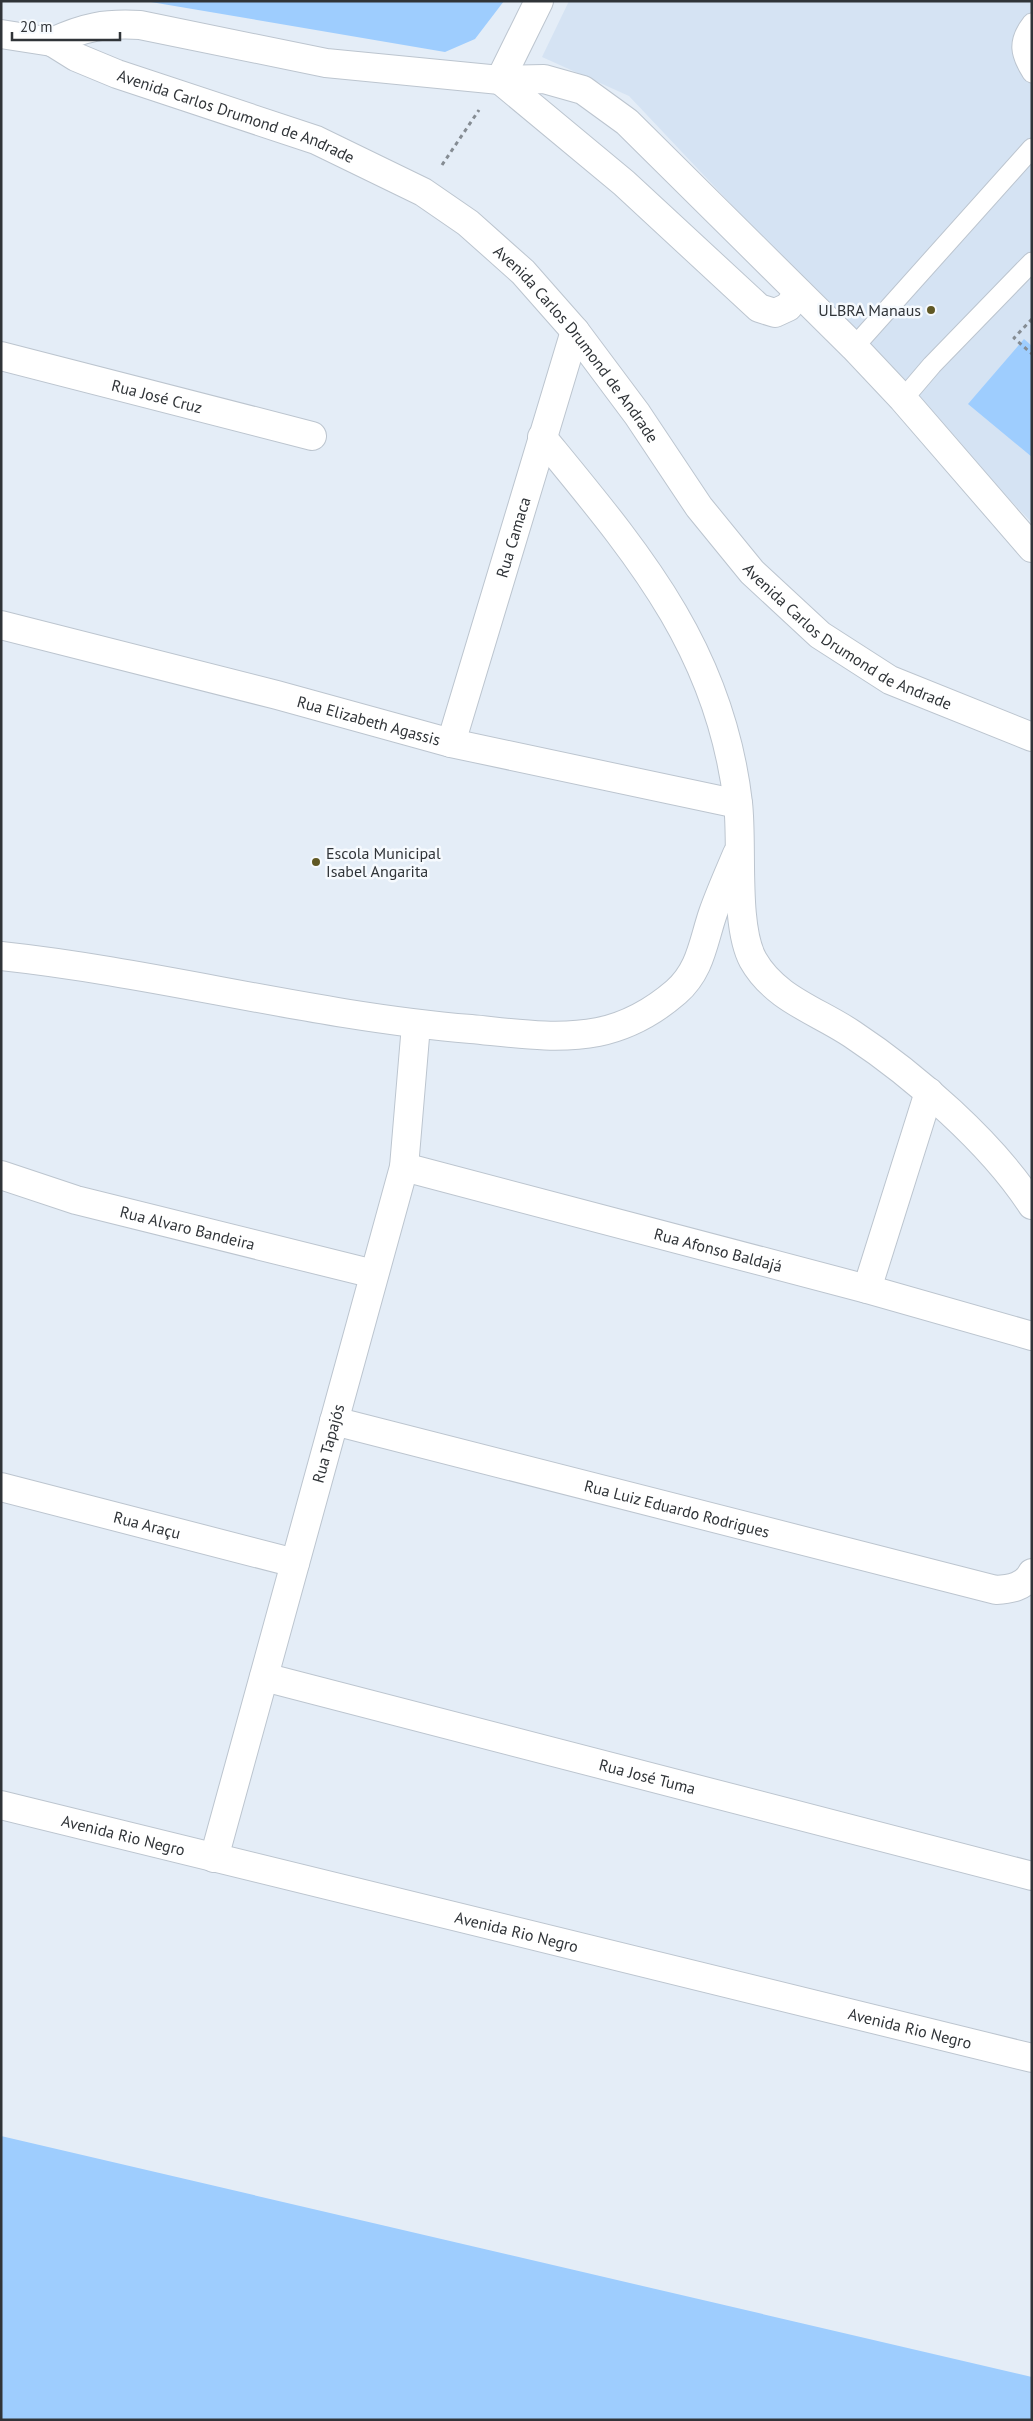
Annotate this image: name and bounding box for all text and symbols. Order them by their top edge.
scale bar [12,10,120,42]
text: 20 m [20,17,53,36]
street label: Avenida Carlos Drumond de Andrade [115,65,358,167]
street label: Avenida Carlos Drumond de Andrade [490,241,663,446]
place label: ULBRA Manaus [818,300,921,320]
marker: ULBRA Manaus [925,304,937,316]
street label: Rua José Cruz [110,375,204,417]
street label: Rua Camaca [491,494,535,580]
street label: Avenida Carlos Drumond de Andrade [739,559,955,714]
street label: Rua Elizabeth Agassis [295,691,443,750]
place label: Escola Municipal Isabel Angarita [326,843,441,881]
marker: Escola Municipal Isabel Angarita [310,856,322,868]
street label: Rua Alvaro Bandeira [118,1201,257,1254]
street label: Rua Afonso Baldajá [652,1223,785,1276]
street label: Rua Tapajós [308,1401,348,1485]
street label: Rua Luiz Eduardo Rodrigues [582,1475,772,1542]
street label: Rua Araçu [112,1507,183,1543]
street label: Rua José Tuma [597,1754,698,1798]
street label: Avenida Rio Negro [60,1810,187,1860]
street label: Avenida Rio Negro [453,1907,580,1956]
street label: Avenida Rio Negro [846,2003,974,2053]

